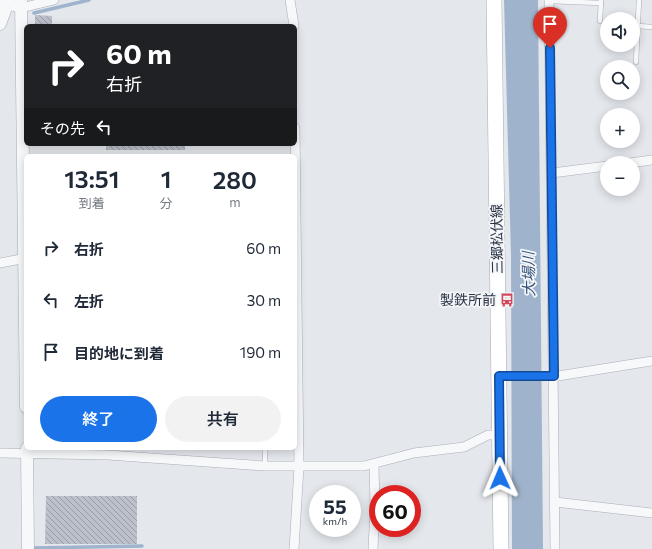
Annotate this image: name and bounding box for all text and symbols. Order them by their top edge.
pin [533,7.0,567,48]
map controls [600,12,640,196]
button: sound [600,12,640,52]
icon: arrive [539,13,561,35]
text: 60 m [106,36,172,70]
icon: right [40,40,92,92]
button: search [600,60,640,100]
text: 右折 [106,73,142,95]
button: + [600,108,640,148]
icon: left [93,116,115,138]
text: その先 [40,119,85,137]
button: − [600,156,640,196]
text: 13:51 [64,164,119,193]
text: 1 [161,164,171,193]
text: 280 [213,165,257,194]
text: m [229,194,240,210]
text: 到着 [79,195,105,211]
text: 分 [160,195,173,211]
street label: 三郷松伏線 [487,204,506,274]
icon: right [40,237,62,259]
text: 60 m [246,239,281,257]
text: 右折 [74,240,104,258]
water label: 大場川 [519,249,537,297]
icon: left [40,289,62,311]
text: 30 m [247,291,281,309]
place label: 製鉄所前 [440,291,496,308]
text: 左折 [74,292,104,310]
bus stop icon: 製鉄所前 [499,292,515,308]
icon: arrive [40,341,62,363]
text: 190 m [240,343,281,361]
text: 目的地に到着 [74,344,164,362]
button: 終了 [40,396,157,442]
button: 共有 [165,396,281,442]
position arrow [479,457,521,499]
speed limit sign: 60 [369,485,421,537]
text: 55 [323,494,347,518]
text: km/h [323,515,347,527]

